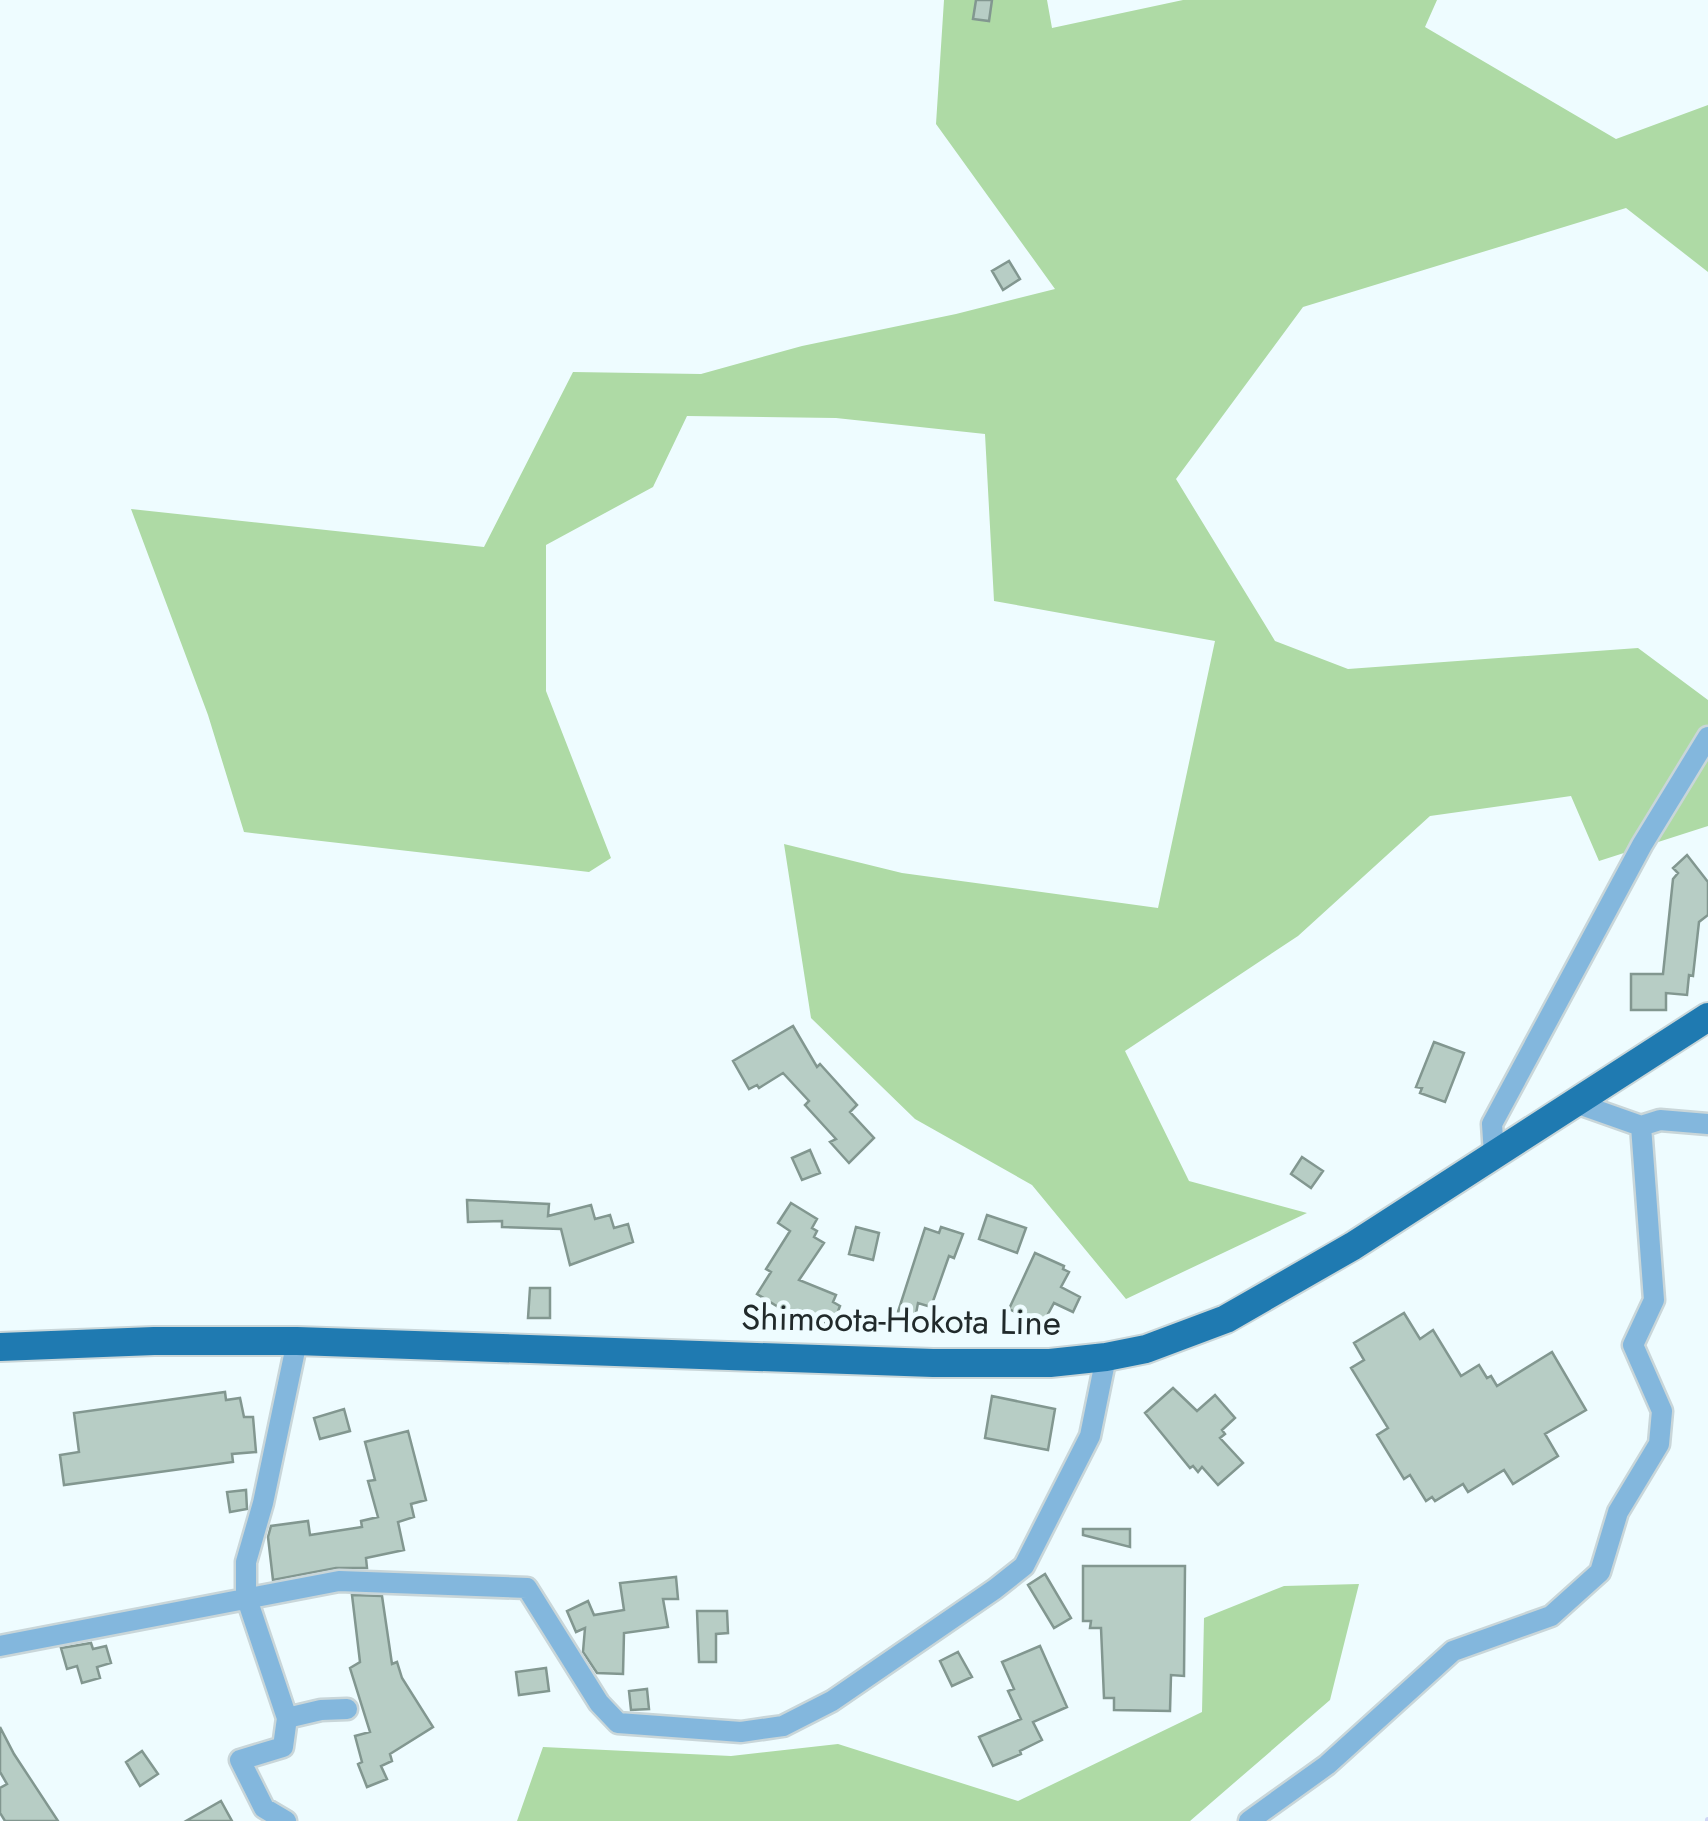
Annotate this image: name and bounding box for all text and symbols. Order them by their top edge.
street label: Shimoota-Hokota Line [741,1292,1061,1348]

